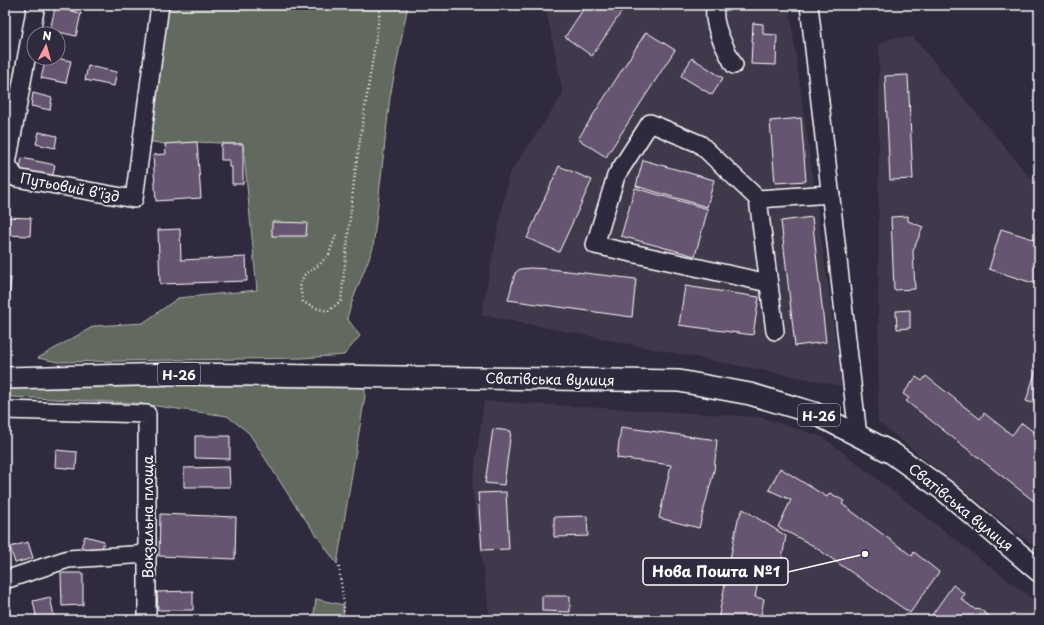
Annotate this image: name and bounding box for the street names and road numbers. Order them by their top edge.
street label: Путьовий в'їзд [18,167,122,207]
road number: Н-26 [158,363,200,385]
street label: Сватівська вулиця [485,367,615,391]
road number: Н-26 [798,404,840,426]
street label: Вокзальна площа [137,455,158,578]
street label: Сватівська вулиця [904,458,1018,556]

